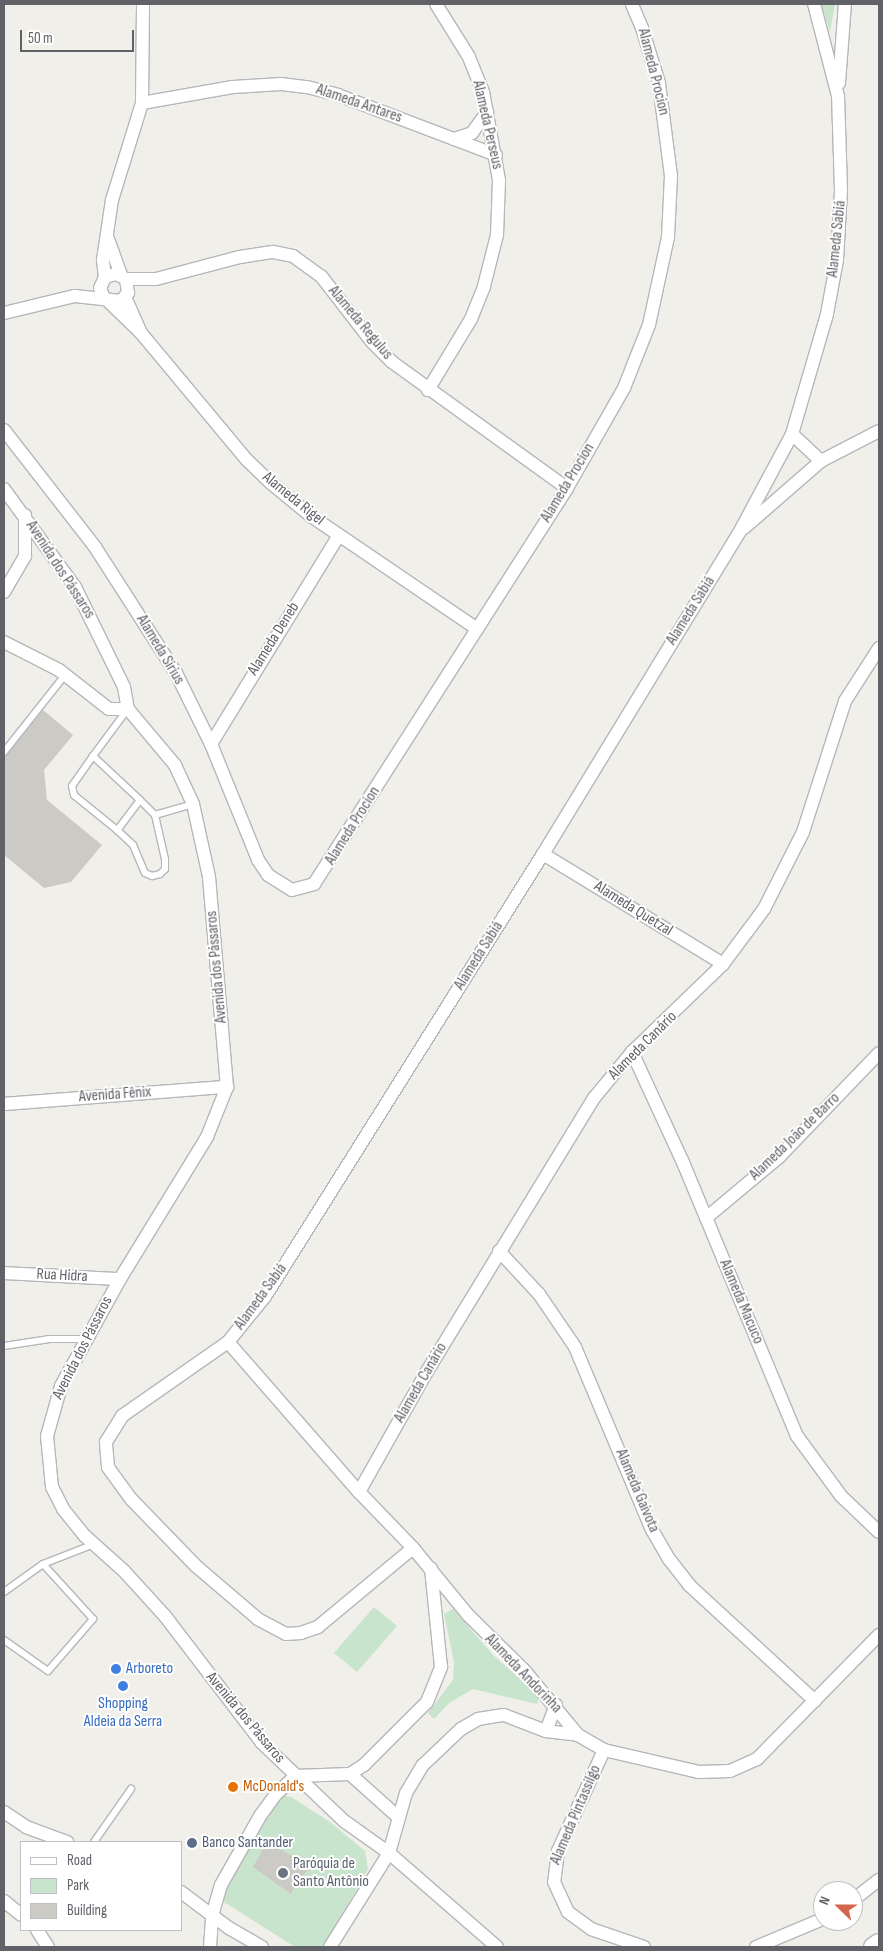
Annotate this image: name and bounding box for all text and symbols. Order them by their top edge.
scale bar [22,20,136,52]
street label: Alameda Procion [633,27,673,117]
text: 50 m [28,29,53,48]
street label: Alameda Perseus [467,79,507,171]
street label: Alameda Antares [313,80,405,128]
street label: Alameda Sabiá [823,200,851,278]
street label: Alameda Regulus [324,282,396,364]
street label: Alameda Procion [537,440,599,526]
street label: Alameda Rigel [258,468,328,530]
street label: Avenida dos Pássaros [21,517,99,623]
street label: Alameda Sabiá [662,573,720,649]
street label: Alameda Deneb [244,599,304,679]
street label: Alameda Sirius [132,612,188,688]
street label: Alameda Procion [321,783,385,869]
street label: Alameda Quetzal [590,877,676,941]
street label: Avenida dos Pássaros [203,910,231,1024]
street label: Alameda Sabiá [450,918,508,994]
street label: Alameda Canário [605,1008,681,1084]
street label: Avenida Fênix [78,1083,152,1107]
street label: Alameda João de Barro [746,1089,844,1185]
street label: Alameda Macuco [715,1257,767,1347]
street label: Alameda Sabiá [231,1260,291,1334]
street label: Rua Hidra [36,1265,88,1287]
street label: Avenida dos Pássaros [49,1293,117,1403]
street label: Alameda Canário [390,1340,452,1426]
street label: Alameda Gaivota [611,1446,663,1536]
street label: Alameda Andorinha [480,1630,566,1718]
place label: Arboreto [126,1659,173,1679]
marker: Arboreto [110,1663,122,1675]
street label: Avenida dos Pássaros [201,1669,289,1767]
marker: Shopping Aldeia da Serra [117,1680,129,1692]
place label: Shopping Aldeia da Serra [84,1694,162,1732]
street label: Alameda Pintassilgo [546,1762,606,1868]
place label: McDonald's [243,1777,304,1797]
marker: McDonald's [227,1781,239,1793]
place label: Banco Santander [202,1833,293,1853]
marker: Banco Santander [186,1837,198,1849]
legend [20,1841,182,1931]
text: Road [67,1851,92,1870]
place label: Paróquia de Santo Antônio [293,1854,369,1892]
marker: Paróquia de Santo Antônio [277,1867,289,1879]
text: Park [67,1876,89,1895]
north arrow [813,1881,863,1931]
text: N [815,1894,834,1907]
text: Building [67,1901,107,1920]

